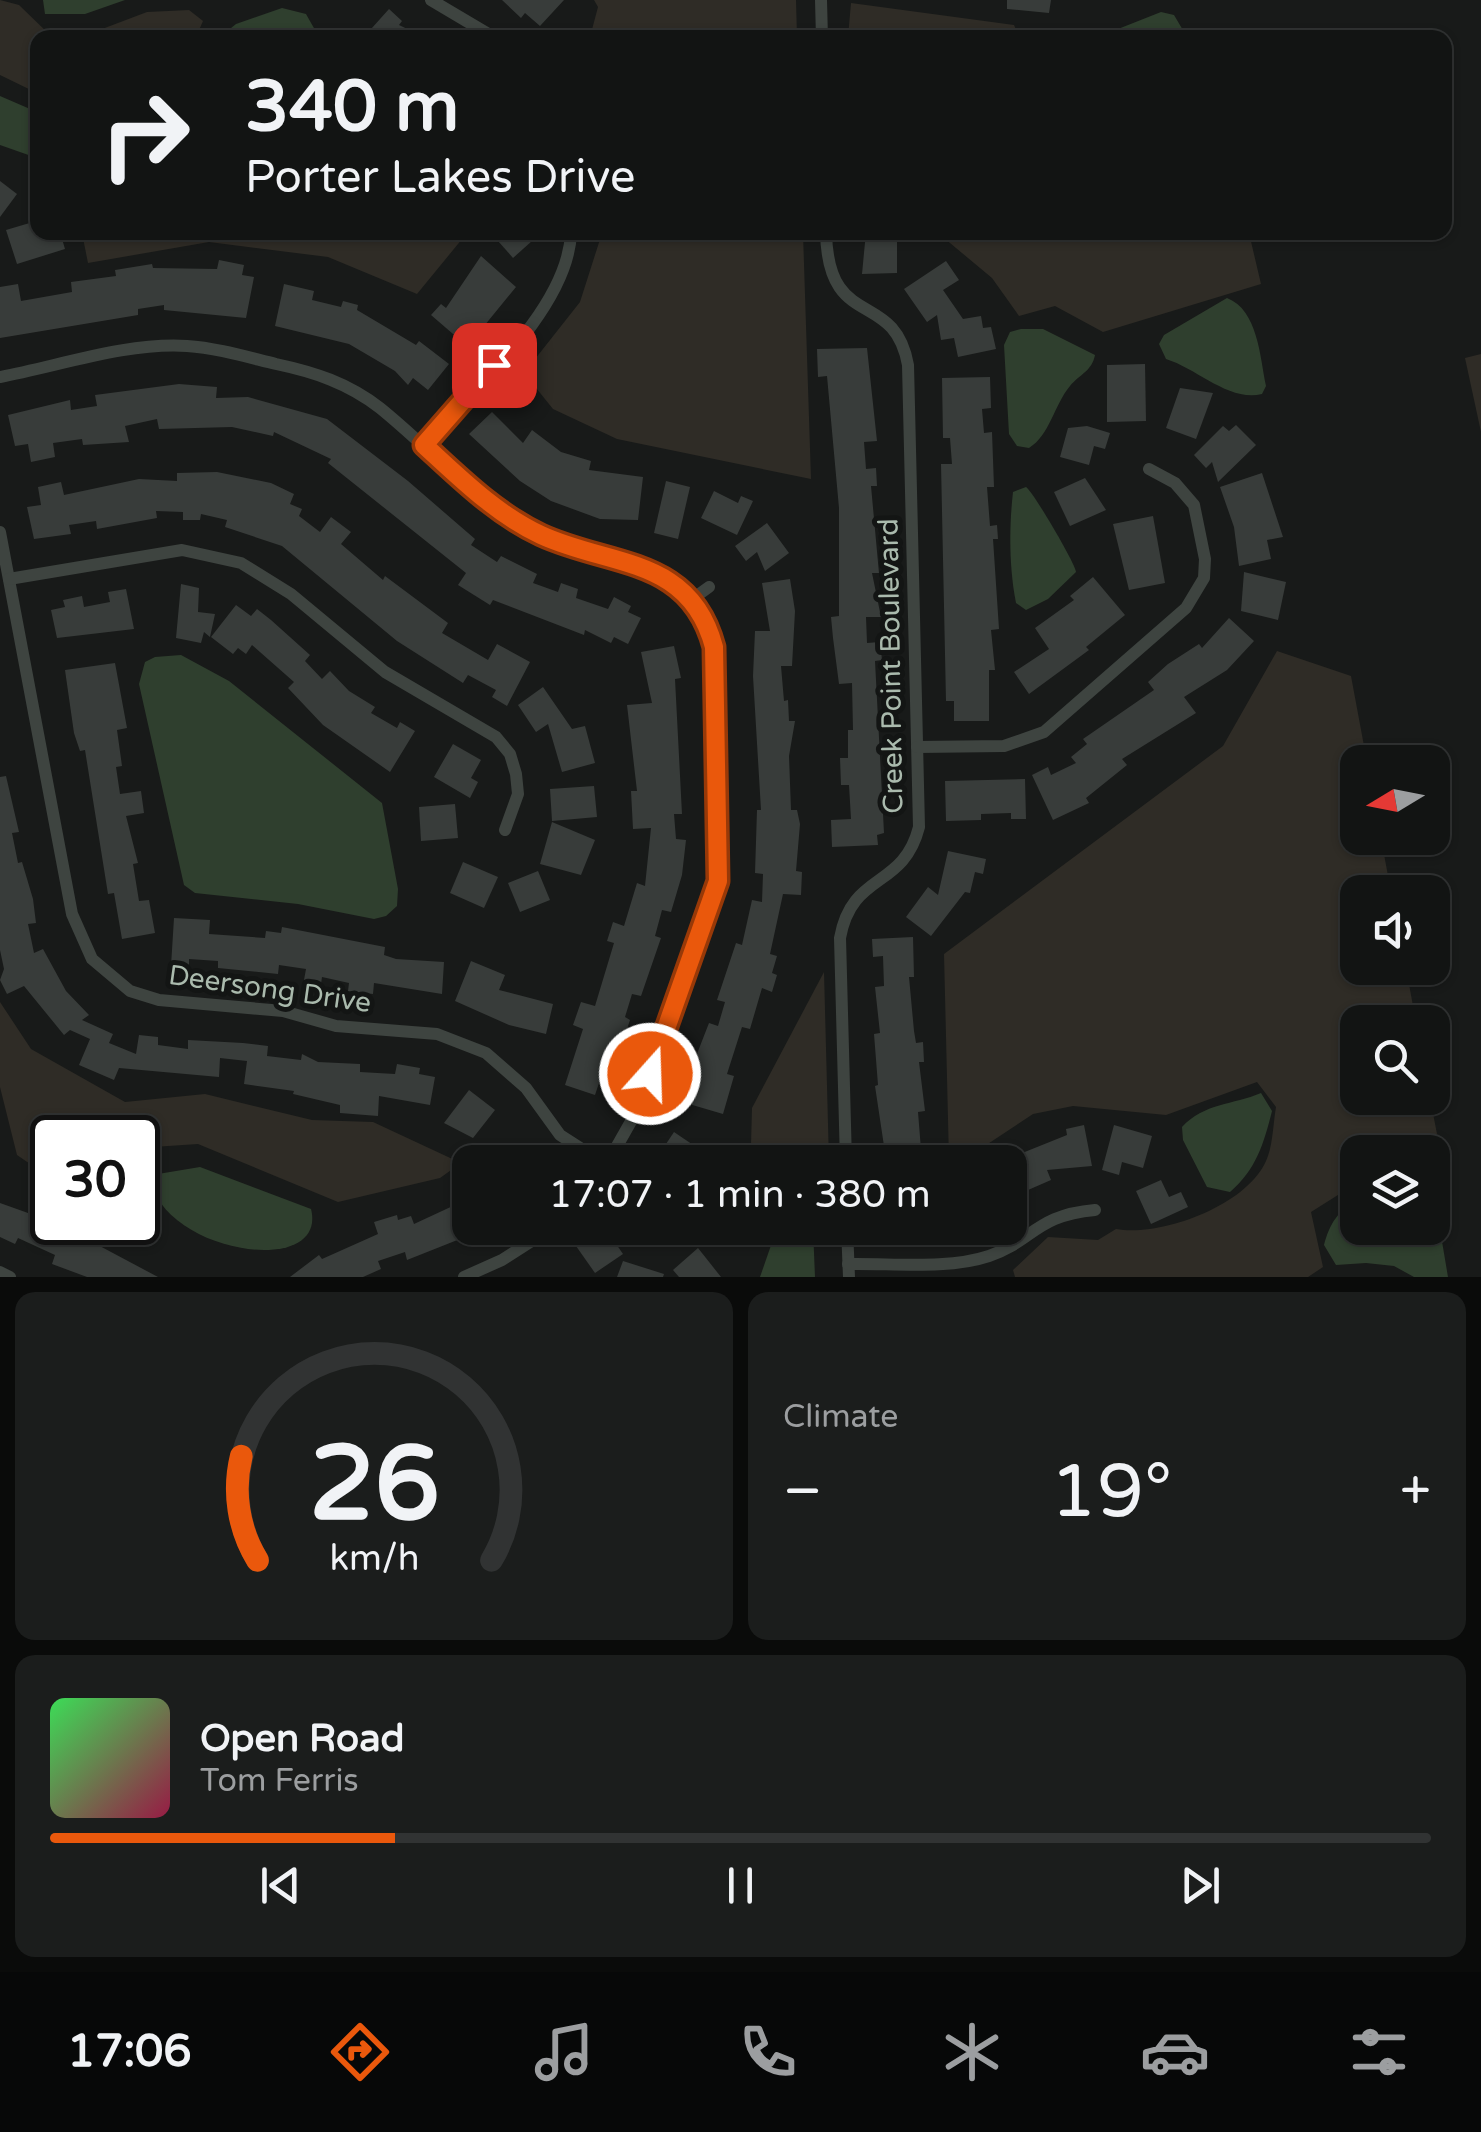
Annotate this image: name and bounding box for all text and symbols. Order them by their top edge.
text: 340 m [245,66,459,150]
icon: right [80,70,210,200]
text: Porter Lakes Drive [245,151,635,205]
pin [452,323,537,408]
icon: arrive [467,338,522,393]
street label: Creek Point Boulevard [871,518,911,814]
north arrow [1340,745,1450,855]
map controls [1340,745,1450,1245]
button: sound [1340,875,1450,985]
street label: Deersong Drive [166,958,373,1020]
button: search [1340,1005,1450,1115]
position arrow [598,1022,702,1126]
speed limit sign: 30 [30,1115,160,1245]
button: layers [1340,1135,1450,1245]
text: 17:07 · 1 min · 380 m [548,1172,931,1218]
text: Climate [783,1398,898,1436]
text: 26 [309,1423,439,1548]
text: 19° [1050,1447,1172,1537]
text: − [783,1459,822,1525]
text: + [1400,1459,1431,1525]
text: km/h [329,1537,419,1580]
text: Open Road [200,1716,405,1762]
text: Tom Ferris [200,1762,359,1800]
icon: previous [253,1858,308,1913]
icon: pause [713,1858,768,1913]
icon: next [1173,1858,1228,1913]
icon: directions [325,2017,395,2087]
icon: music [529,2017,599,2087]
icon: phone [733,2017,803,2087]
icon: climate [937,2017,1007,2087]
icon: car [1140,2017,1210,2087]
icon: filters [1344,2017,1414,2087]
text: 17:06 [67,2025,192,2079]

